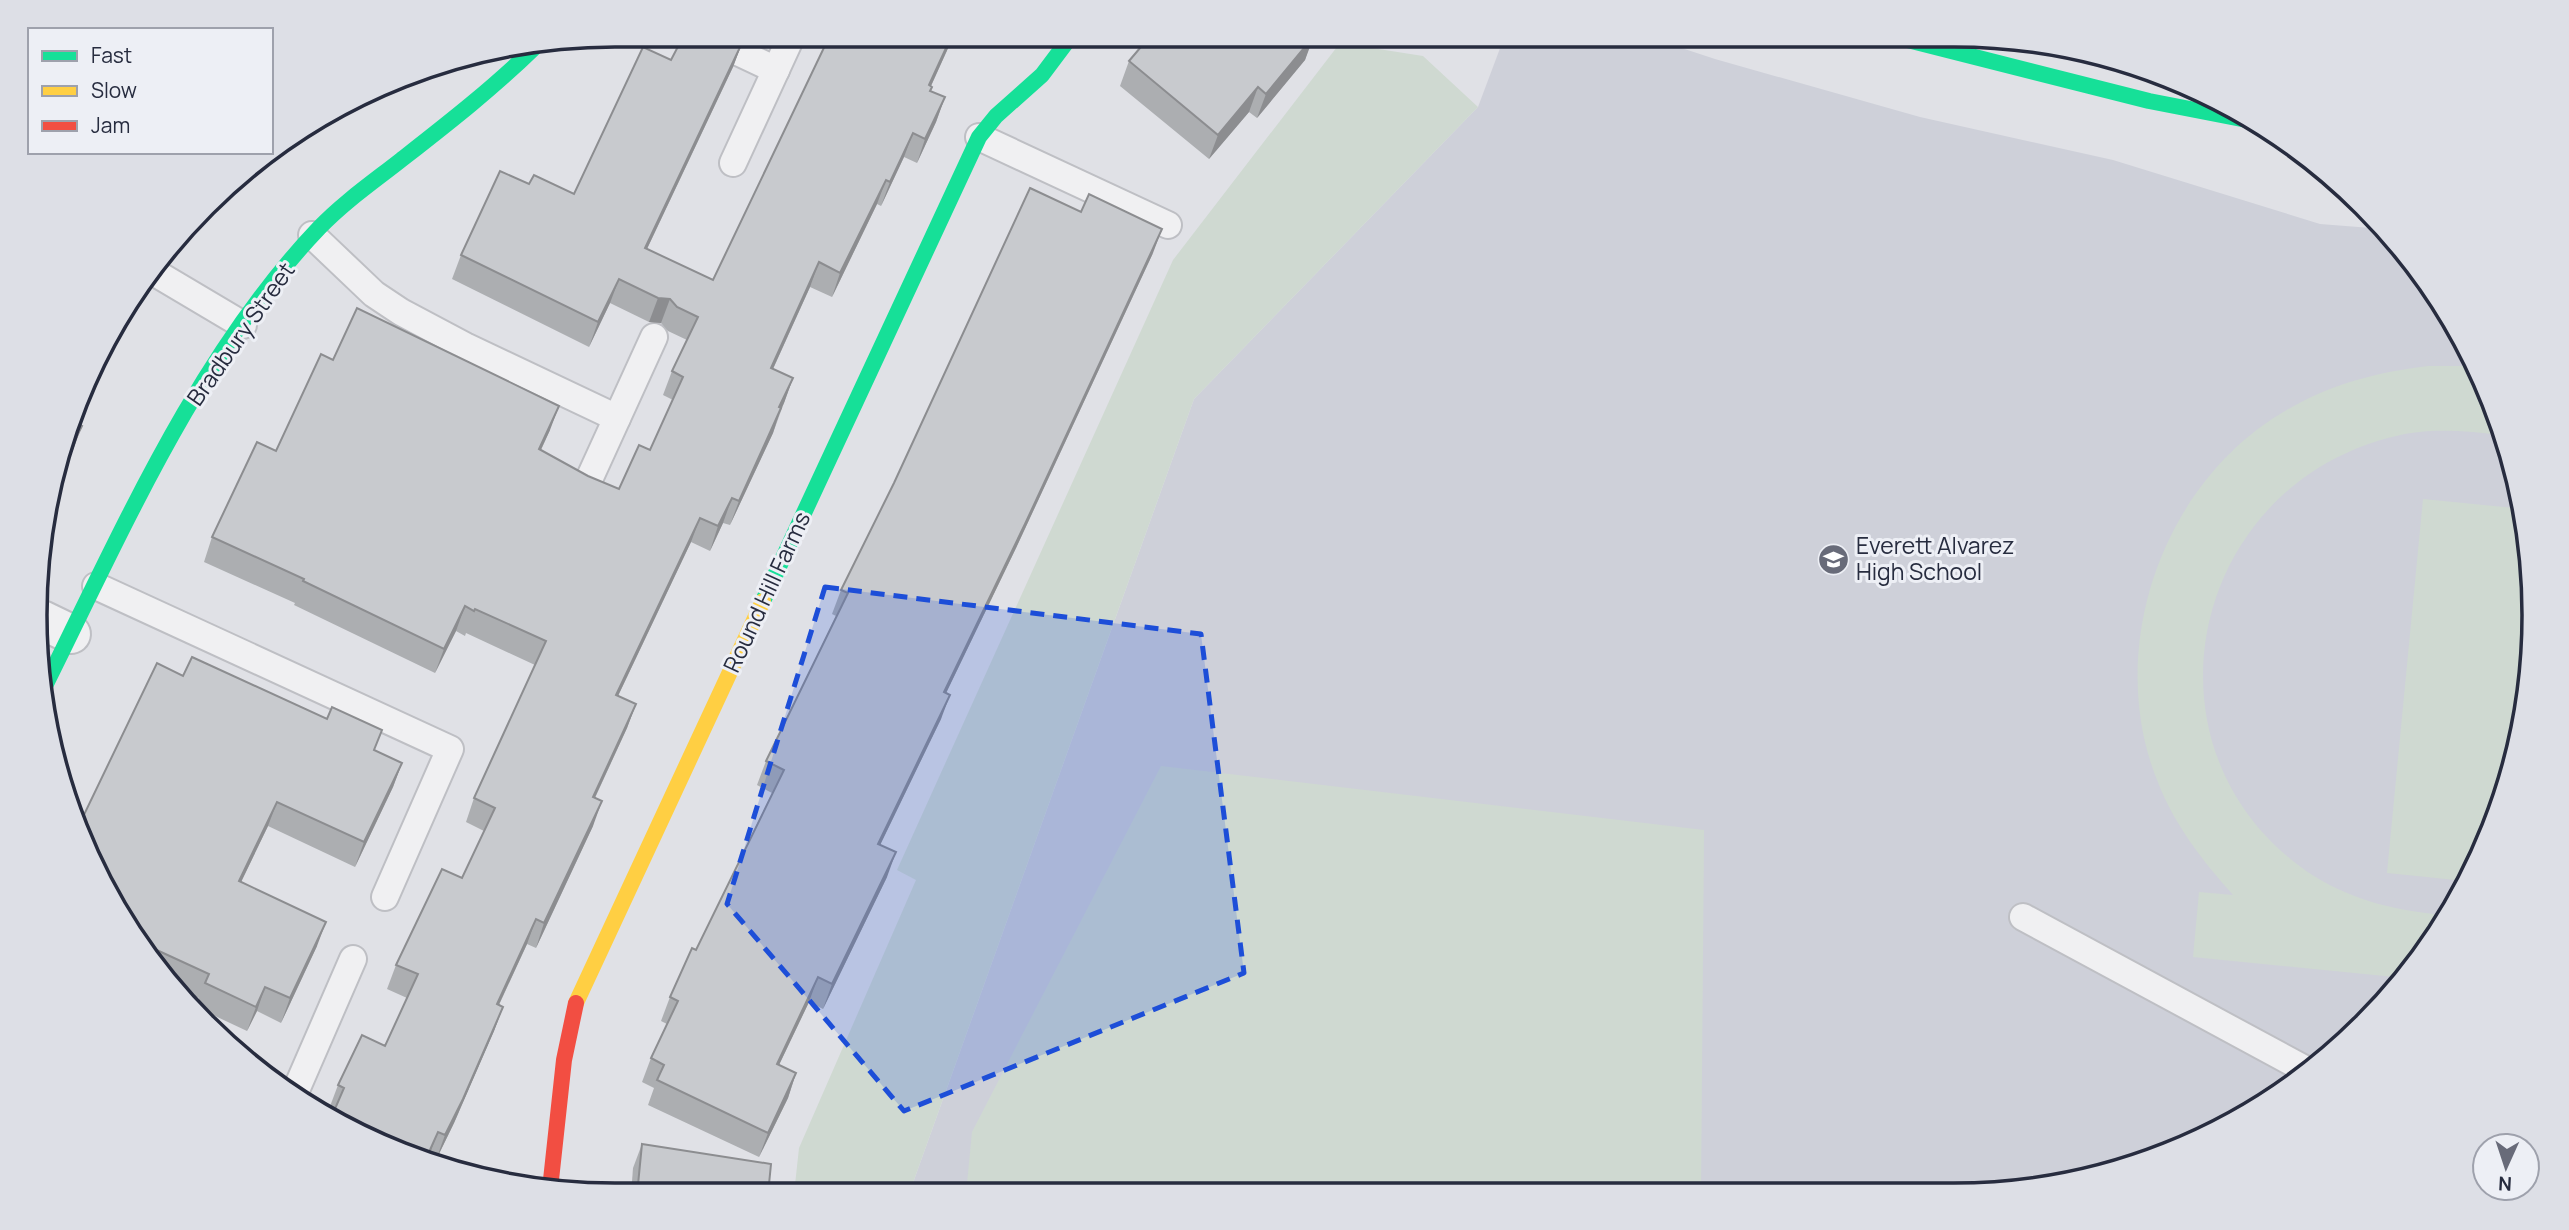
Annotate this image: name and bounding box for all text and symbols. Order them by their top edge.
legend [28,28,273,154]
text: Fast [91,41,132,69]
text: Slow [91,76,137,104]
text: Jam [91,111,130,139]
street label: Bradbury Street [179,255,301,411]
street label: Round Hill Farms [715,506,817,677]
place label: Everett Alvarez High School [1856,529,2014,587]
school or university icon: Everett Alvarez High School [1816,542,1850,576]
north arrow [2471,1132,2541,1202]
text: N [2498,1171,2513,1197]

